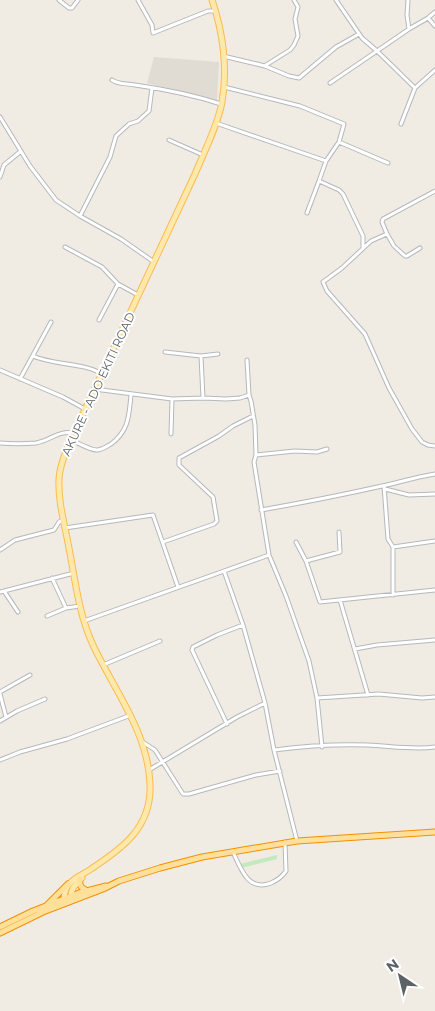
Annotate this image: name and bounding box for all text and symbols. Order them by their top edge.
street label: AKURE - ADO EKITI ROAD [58,310,138,458]
north arrow [375,951,425,1001]
text: N [383,955,402,976]

